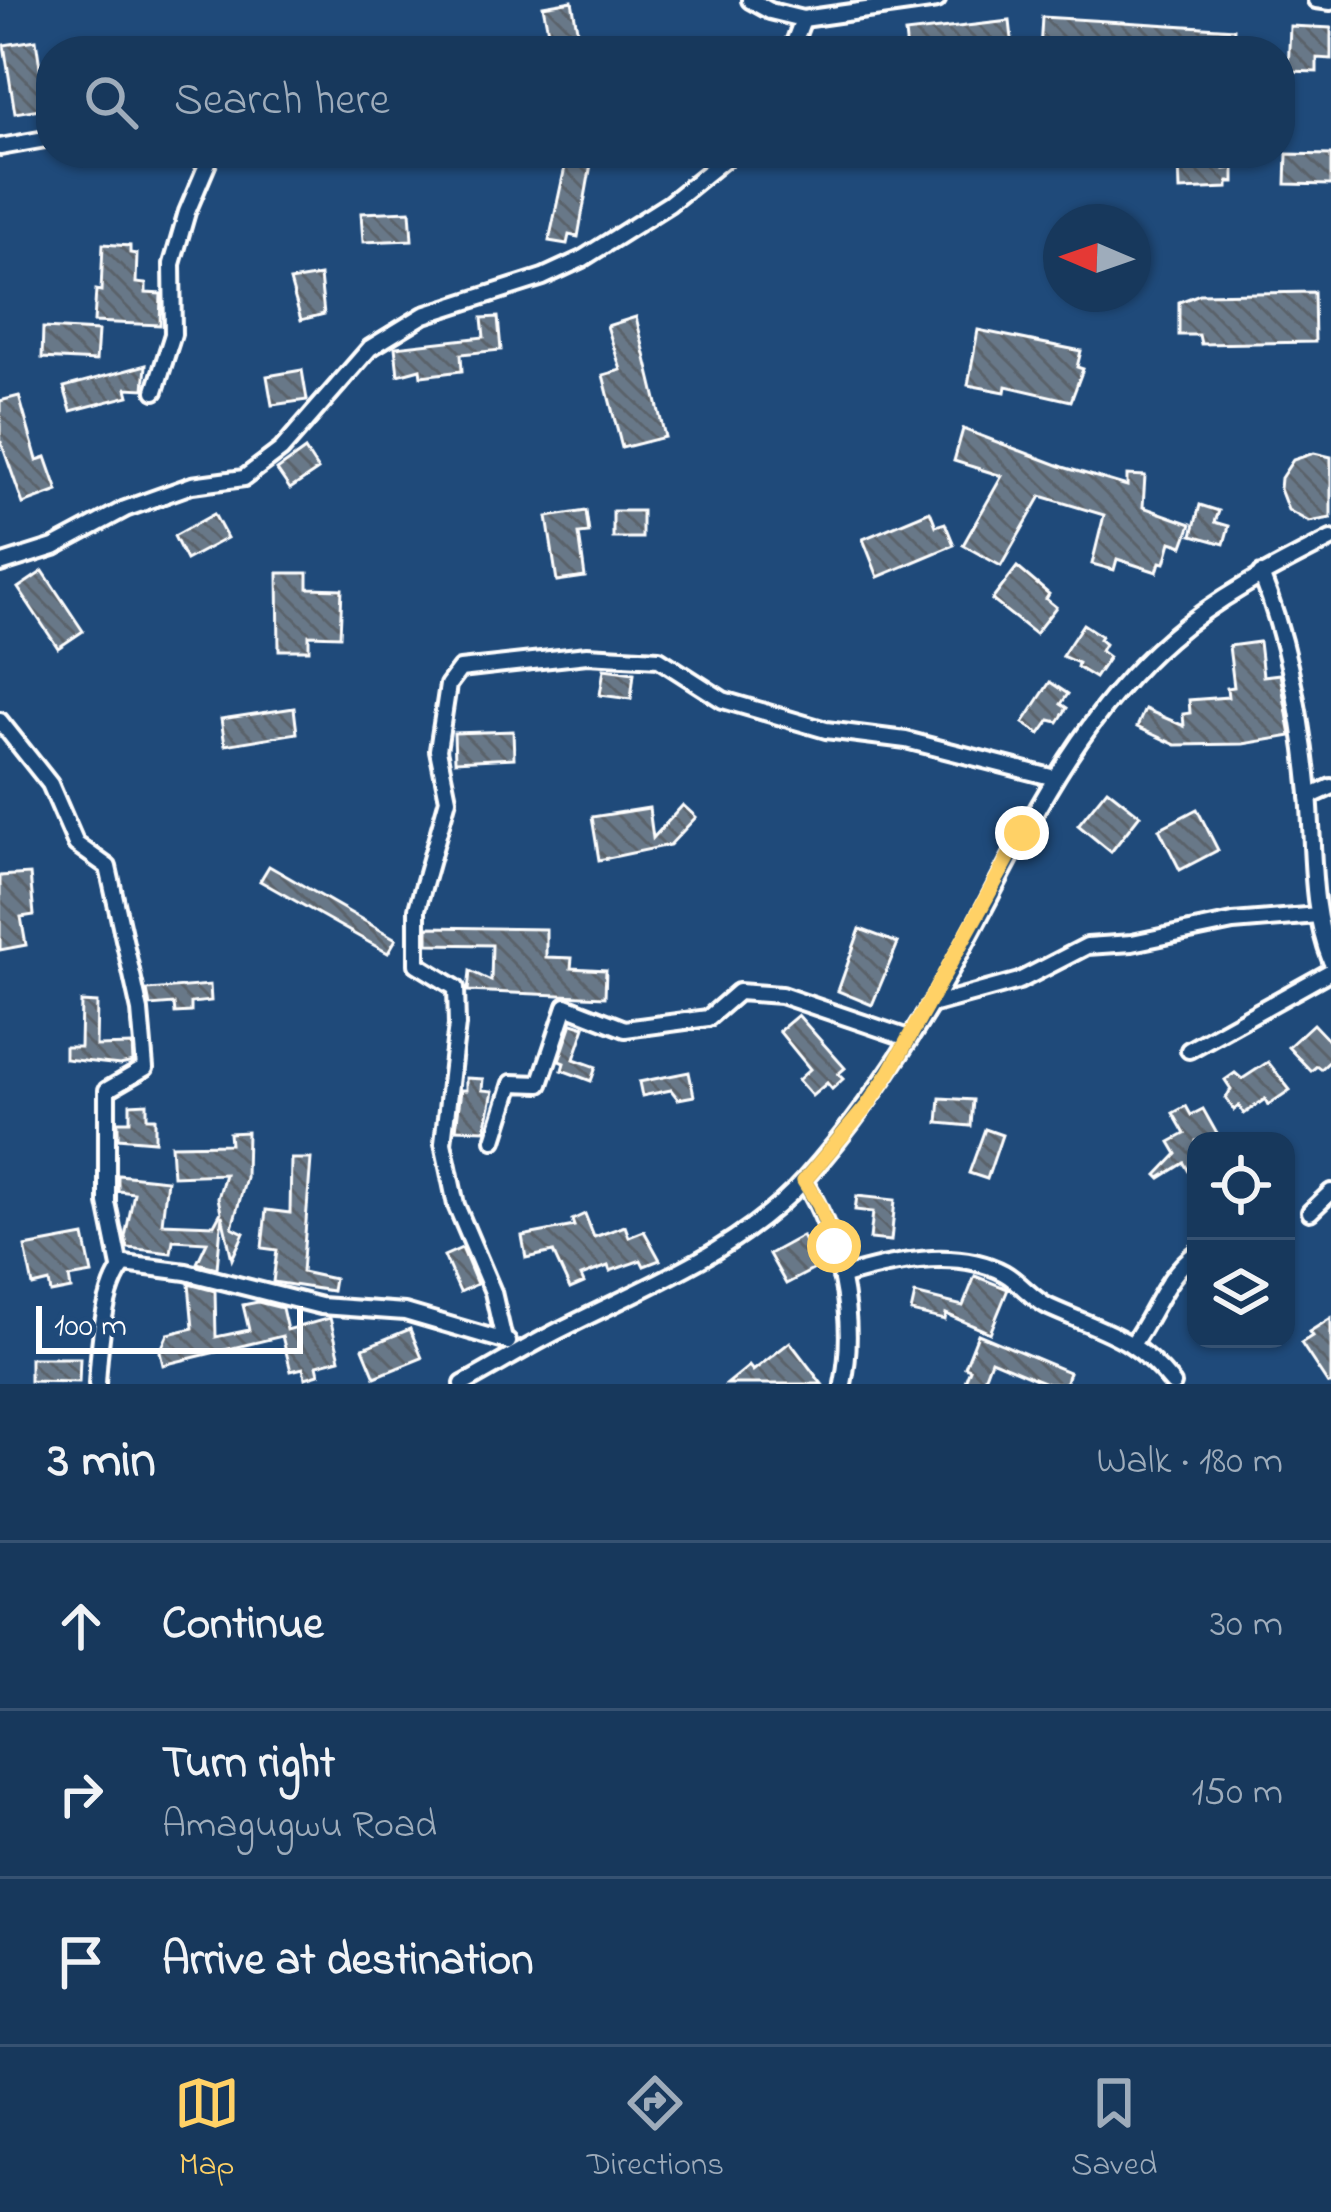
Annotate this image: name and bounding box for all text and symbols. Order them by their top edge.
search box [36,36,1295,168]
icon: search [78,69,144,135]
text: Search here [174,69,390,135]
north arrow [1043,204,1151,312]
route end [995,806,1049,860]
map controls [1187,1132,1295,1348]
button: locate [1187,1132,1295,1240]
route start [807,1219,861,1273]
button: layers [1187,1240,1295,1348]
scale bar [36,1300,303,1353]
text: 100 m [54,1303,127,1351]
text: 3 min [48,1425,156,1500]
text: Walk · 180 m [1096,1434,1283,1491]
icon: ahead [48,1593,114,1659]
text: Continue [162,1593,323,1659]
text: 30 m [1210,1597,1283,1654]
text: Turn right [162,1732,335,1798]
icon: right [48,1761,114,1827]
text: 150 m [1191,1765,1283,1822]
text: Amagugwu Road [162,1798,437,1855]
icon: arrive [48,1929,114,1995]
text: Arrive at destination [162,1929,533,1995]
tab: Map [174,2070,240,2190]
tab: Directions [587,2070,724,2190]
tab: Saved [1071,2070,1157,2190]

